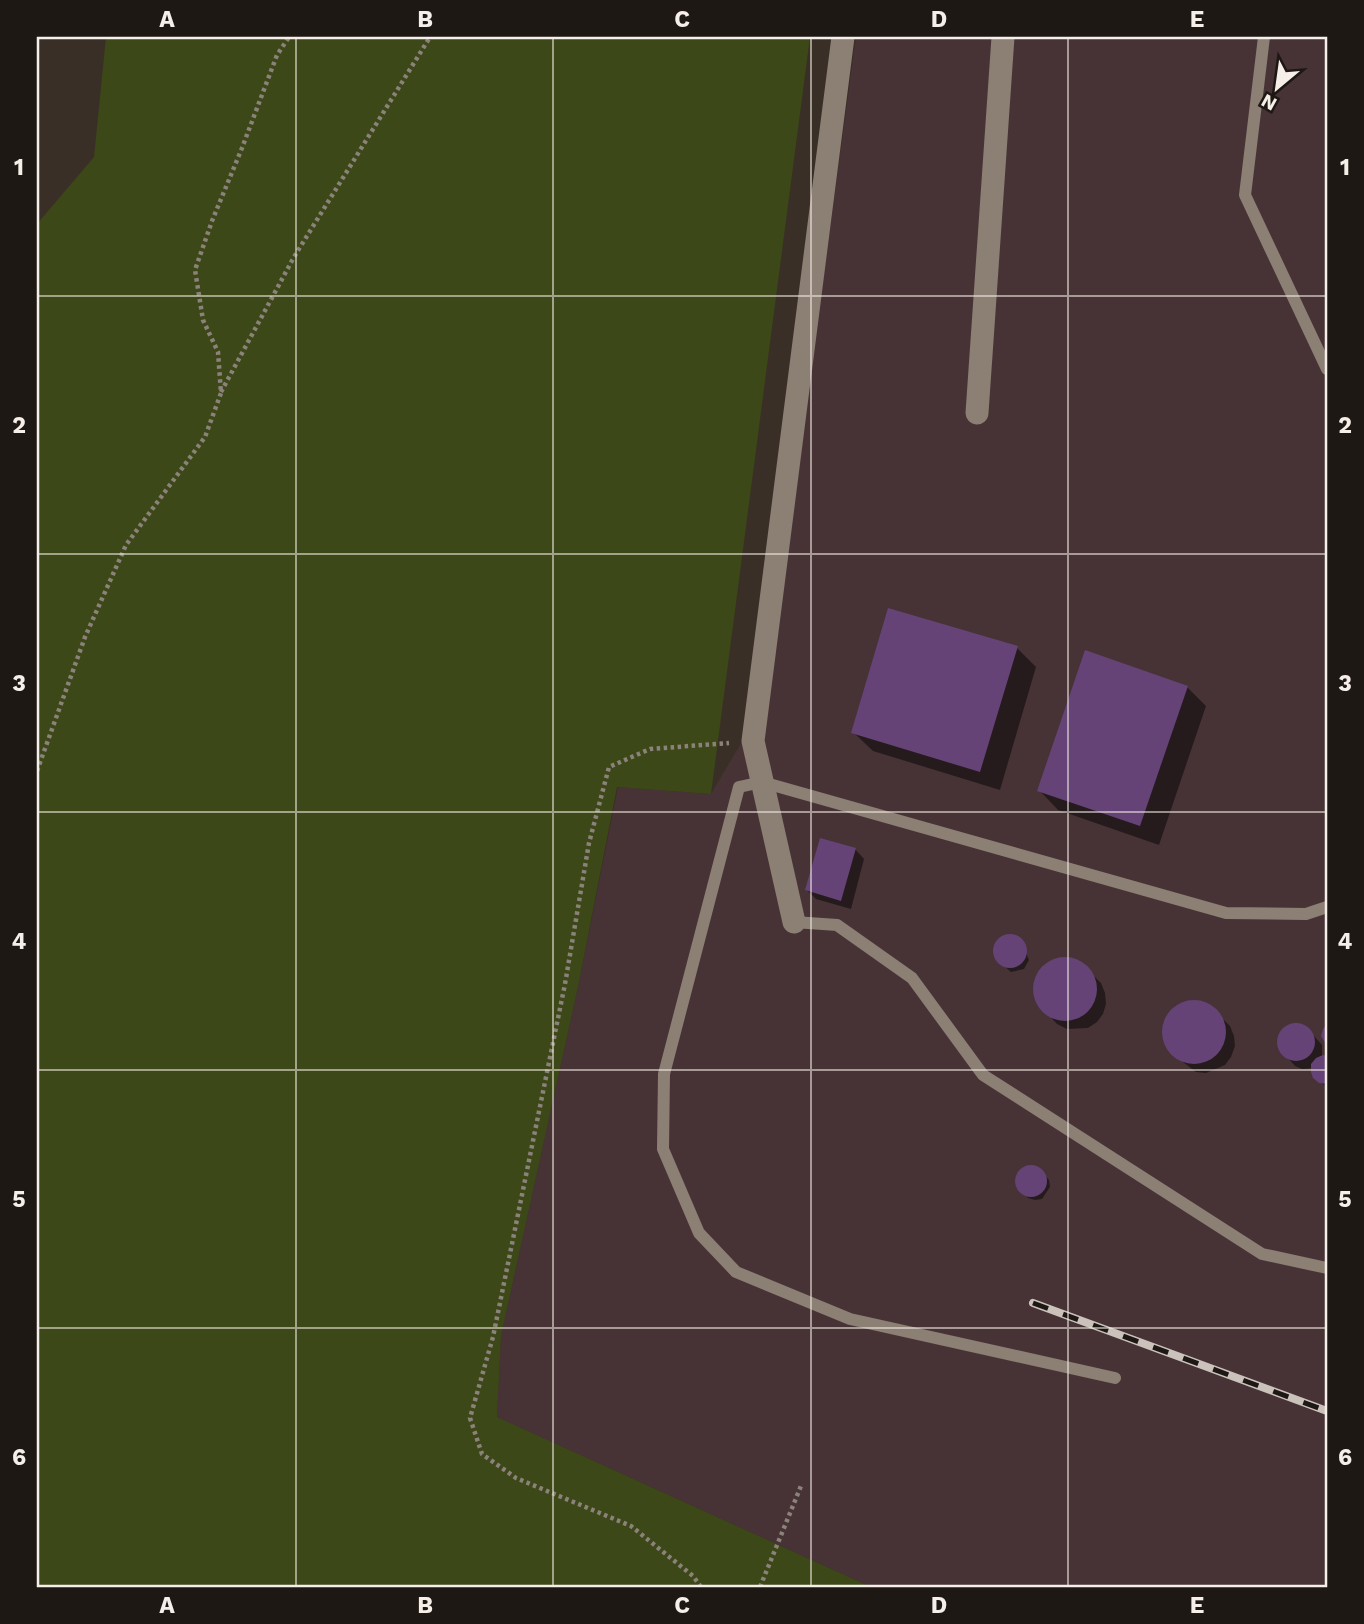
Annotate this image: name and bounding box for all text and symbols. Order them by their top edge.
text: A [159,6,175,33]
text: B [417,6,433,33]
text: C [674,6,690,33]
text: D [931,6,947,33]
text: E [1190,6,1204,33]
north arrow [1242,52,1312,122]
text: N [1257,89,1281,116]
text: 1 [14,154,24,181]
text: 1 [1340,154,1350,181]
text: 2 [12,412,26,439]
text: 2 [1338,412,1352,439]
text: 3 [12,670,26,697]
text: 3 [1338,670,1352,697]
text: 4 [12,928,27,955]
text: 4 [1338,928,1353,955]
text: 5 [12,1186,26,1213]
text: 5 [1338,1186,1352,1213]
text: 6 [12,1444,26,1471]
text: 6 [1338,1444,1352,1471]
text: A [159,1592,175,1619]
text: B [417,1592,433,1619]
text: C [674,1592,690,1619]
text: D [931,1592,947,1619]
text: E [1190,1592,1204,1619]

